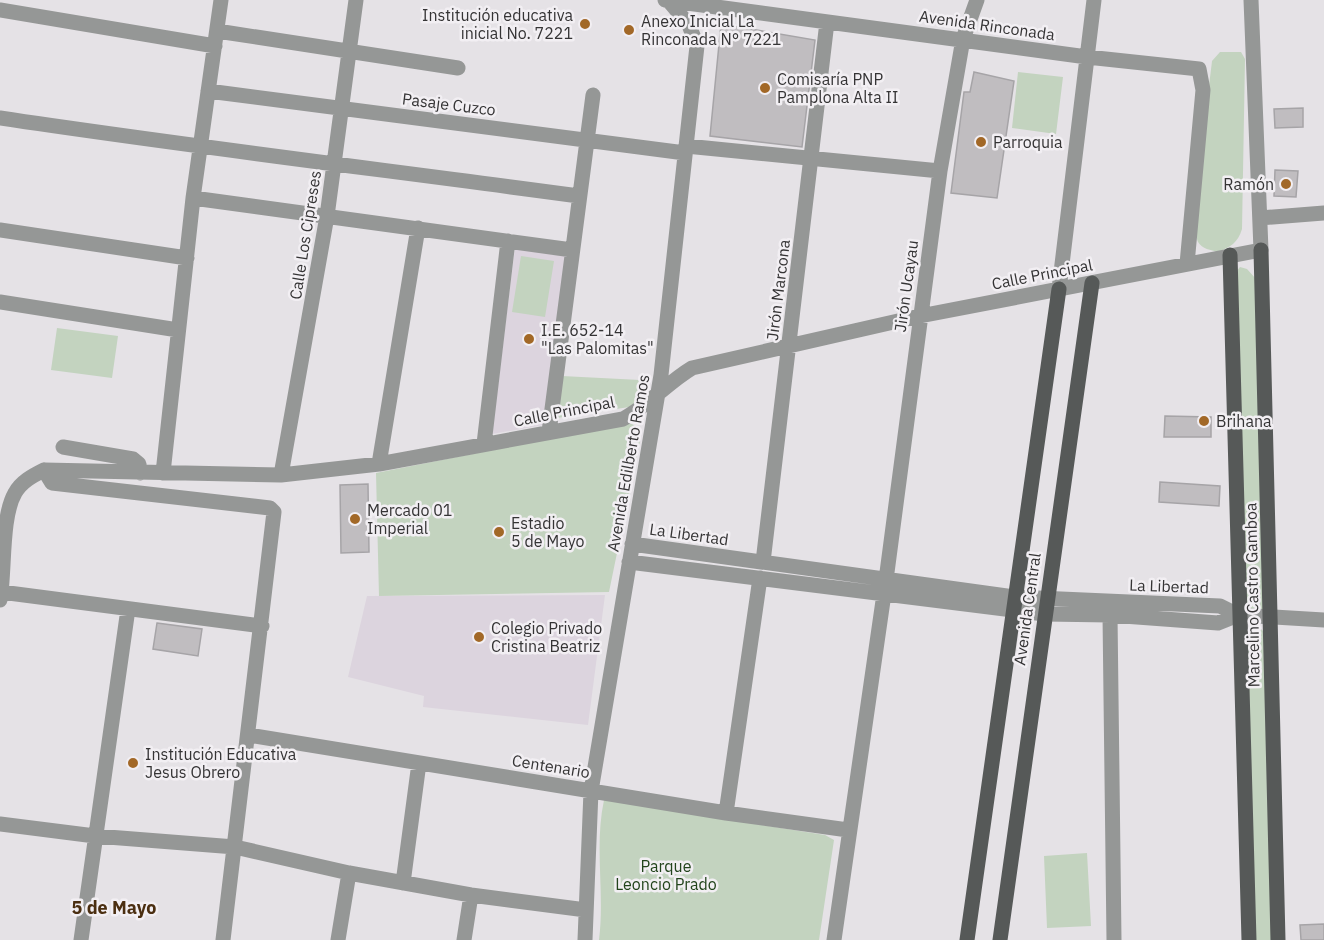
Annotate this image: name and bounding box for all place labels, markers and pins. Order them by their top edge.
place label: Institución educativa inicial No. 7221 [422,5,573,43]
place label: Anexo Inicial La Rinconada N° 7221 [641,11,781,49]
marker: Institución educativa inicial No. 7221 [578,17,592,31]
marker: Anexo Inicial La Rinconada N° 7221 [622,23,636,37]
place label: Comisaría PNP Pamplona Alta II [777,69,898,107]
marker: Comisaría PNP Pamplona Alta II [758,81,772,95]
place label: Parroquia [993,132,1063,152]
marker: Parroquia [974,135,988,149]
place label: Ramón [1223,174,1274,194]
marker: Ramón [1279,177,1293,191]
place label: I.E. 652-14 "Las Palomitas" [541,320,654,358]
marker: I.E. 652-14 "Las Palomitas" [522,332,536,346]
place label: Brihana [1216,411,1272,431]
marker: Brihana [1197,414,1211,428]
place label: Mercado 01 Imperial [367,500,452,538]
marker: Mercado 01 Imperial [348,512,362,526]
place label: Estadio 5 de Mayo [511,513,585,551]
marker: Estadio 5 de Mayo [492,525,506,539]
place label: Colegio Privado Cristina Beatriz [491,618,602,656]
marker: Colegio Privado Cristina Beatriz [472,630,486,644]
place label: Institución Educativa Jesus Obrero [145,744,297,782]
marker: Institución Educativa Jesus Obrero [126,756,140,770]

